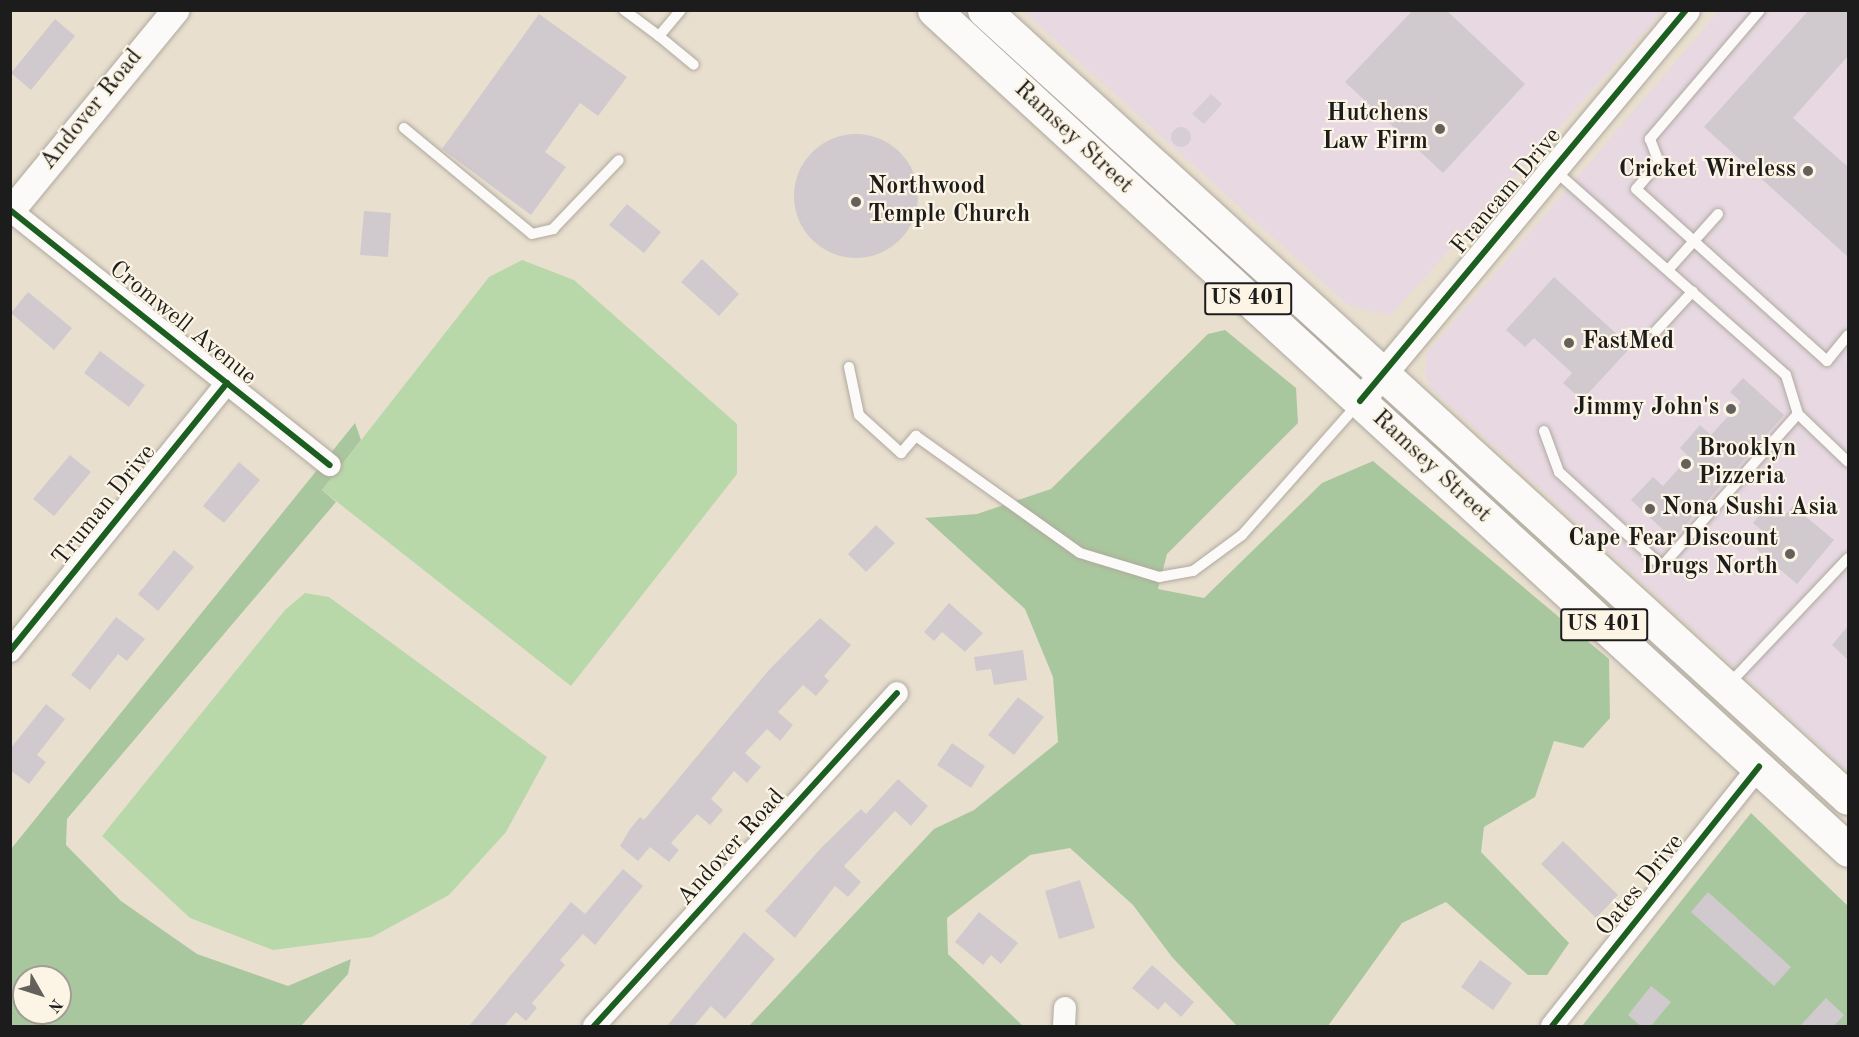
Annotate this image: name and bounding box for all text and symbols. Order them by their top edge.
street label: Andover Road [34,44,150,176]
street label: Ramsey Street [1007,75,1139,201]
place label: Hutchens Law Firm [1322,101,1428,157]
marker: Hutchens Law Firm [1433,122,1447,136]
street label: Francam Drive [1446,123,1568,261]
place label: Cricket Wireless [1619,157,1796,185]
marker: Cricket Wireless [1801,164,1815,178]
place label: Northwood Temple Church [868,174,1030,230]
marker: Northwood Temple Church [849,195,863,209]
street label: Cromwell Avenue [102,256,262,392]
road number: US 401 [1203,280,1293,318]
place label: FastMed [1582,329,1674,357]
marker: FastMed [1560,334,1578,352]
place label: Jimmy John's [1573,395,1719,423]
marker: Jimmy John's [1724,402,1738,416]
street label: Ramsey Street [1365,404,1497,530]
place label: Brooklyn Pizzeria [1698,436,1796,492]
street label: Truman Drive [47,439,163,573]
marker: Brooklyn Pizzeria [1679,457,1693,471]
place label: Nona Sushi Asia [1662,495,1838,523]
marker: Nona Sushi Asia [1643,502,1657,516]
place label: Cape Fear Discount Drugs North [1568,526,1778,582]
marker: Cape Fear Discount Drugs North [1783,547,1797,561]
road number: US 401 [1559,606,1649,644]
street label: Andover Road [672,784,792,912]
street label: Oates Drive [1591,829,1691,943]
north arrow [12,965,72,1025]
text: N [44,995,65,1015]

